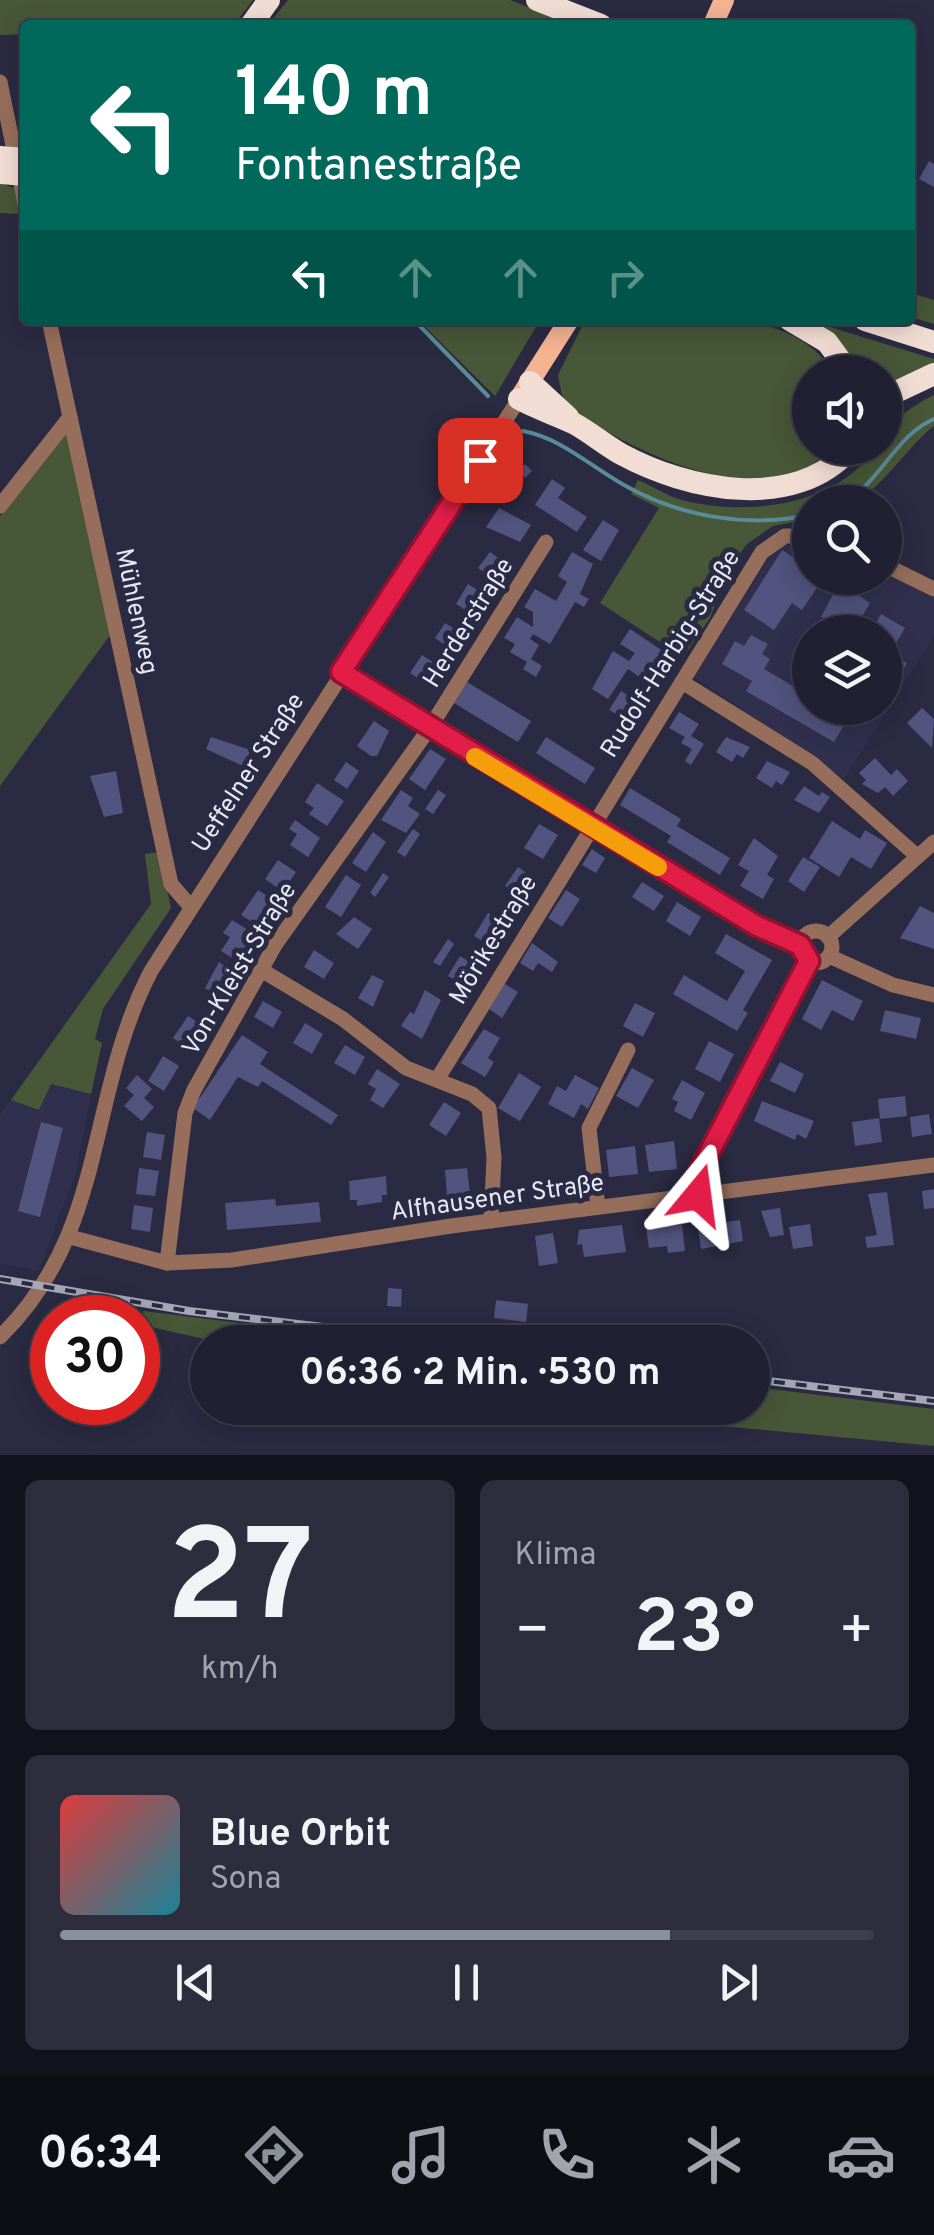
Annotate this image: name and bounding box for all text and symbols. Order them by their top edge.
text: 140 m [235,52,433,141]
icon: left [70,60,200,190]
text: Fontanestraße [235,139,522,196]
icon: left [283,250,338,305]
icon: ahead [388,250,443,305]
icon: ahead [493,250,548,305]
icon: right [598,250,653,305]
map controls [792,355,902,725]
button: sound [792,355,902,465]
pin [438,418,523,503]
icon: arrive [453,433,508,488]
button: search [792,485,902,595]
street label: Rudolf-Harbig-Straße [595,545,749,765]
street label: Mühlenweg [106,546,164,678]
street label: Herderstraße [417,553,522,694]
button: layers [792,615,902,725]
street label: Ueffelner Straße [186,688,313,860]
street label: Mörikestraße [443,870,546,1011]
street label: Von-Kleist-Straße [176,877,305,1062]
position arrow [646,1143,750,1247]
street label: Alfhausener Straße [389,1168,606,1230]
speed limit sign: 30 [30,1295,160,1425]
text: 06:36 · 2 Min. · 530 m [299,1350,661,1399]
text: 27 [166,1502,314,1667]
text: Klima [515,1536,596,1576]
text: 23° [633,1584,755,1679]
text: − [515,1598,550,1668]
text: + [839,1598,874,1668]
text: km/h [201,1650,279,1690]
text: Blue Orbit [210,1811,391,1860]
text: Sona [210,1860,281,1900]
icon: previous [168,1955,223,2010]
icon: pause [439,1955,494,2010]
icon: next [711,1955,766,2010]
icon: directions [239,2120,309,2190]
icon: music [386,2120,456,2190]
icon: phone [532,2120,602,2190]
icon: climate [679,2120,749,2190]
icon: car [826,2120,896,2190]
text: 06:34 [38,2127,162,2184]

